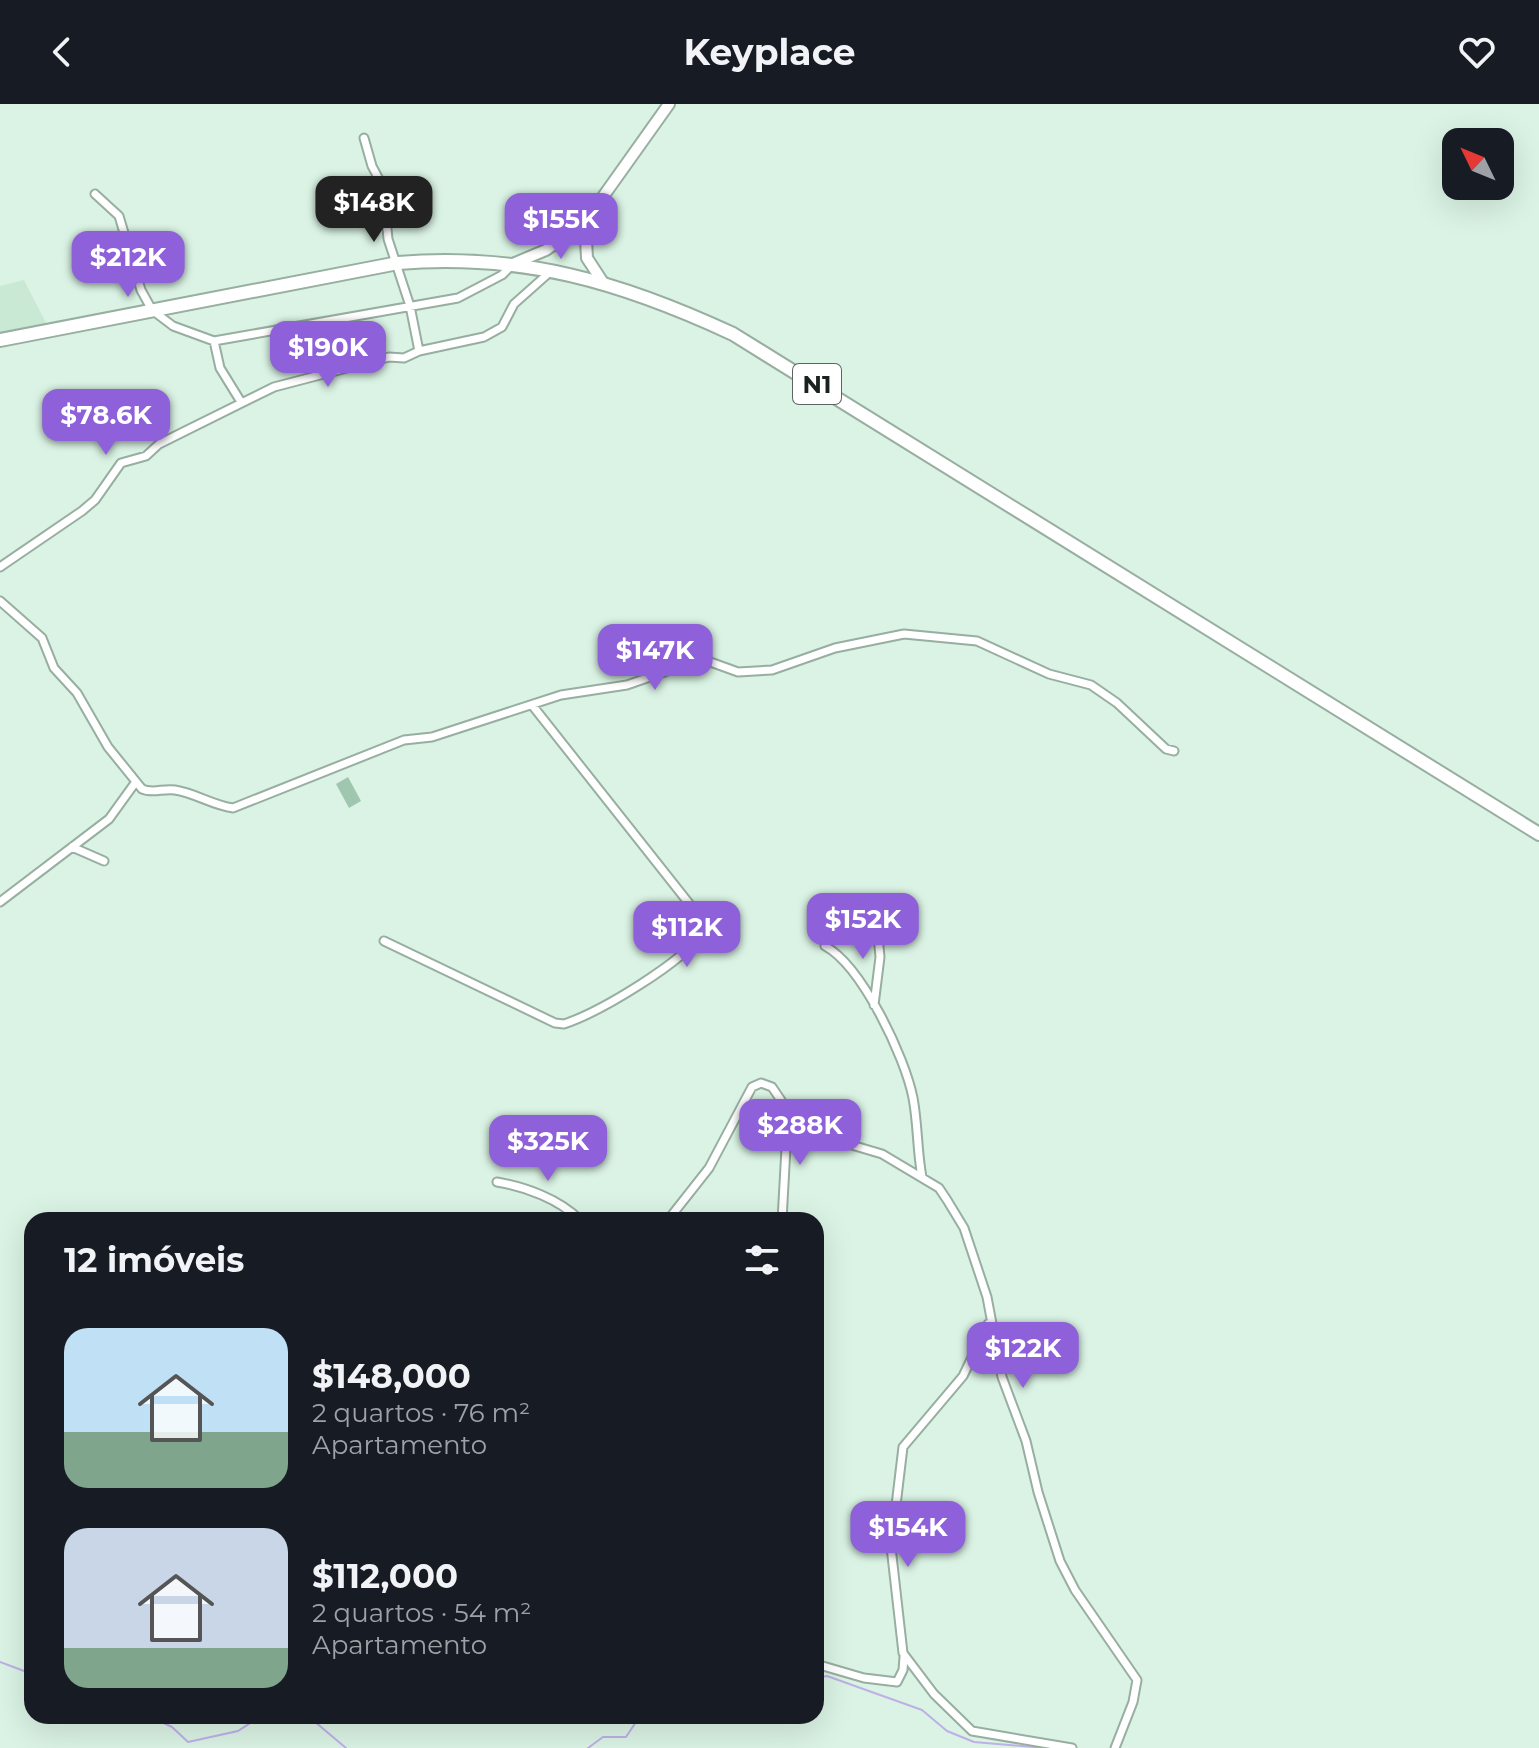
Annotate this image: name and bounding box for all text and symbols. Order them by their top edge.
icon: back [40,30,84,74]
text: Keyplace [684,30,855,74]
icon: heart [1455,30,1499,74]
north arrow [1442,128,1514,200]
map controls [1442,128,1514,200]
pin: $148K [318,176,430,244]
text: $148K [333,186,415,218]
pin: $155K [505,193,617,261]
text: $155K [523,203,599,235]
pin: $212K [72,231,184,299]
text: $212K [90,241,166,273]
pin: $190K [272,321,384,389]
text: $190K [288,331,368,363]
road number: N1 [793,364,841,404]
pin: $78.6K [41,389,171,457]
text: $78.6K [60,399,152,431]
pin: $147K [599,624,711,692]
text: $147K [616,634,694,666]
pin: $152K [807,893,919,961]
pin: $112K [631,901,743,969]
text: $152K [825,903,901,935]
text: $112K [651,911,723,943]
pin: $288K [744,1099,856,1167]
text: $288K [757,1109,843,1141]
pin: $325K [492,1115,604,1183]
text: $325K [507,1125,589,1157]
icon: filters [740,1238,784,1282]
text: 12 imóveis [64,1239,244,1281]
pin: $122K [967,1322,1079,1390]
text: $122K [985,1332,1061,1364]
text: $148,000 [312,1355,471,1397]
icon: home [128,1360,224,1456]
text: 2 quartos · 76 m² [312,1397,530,1429]
text: Apartamento [312,1429,487,1461]
pin: $154K [852,1501,964,1569]
text: $154K [868,1511,948,1543]
text: $112,000 [312,1555,458,1597]
icon: home [128,1560,224,1656]
text: 2 quartos · 54 m² [312,1597,532,1629]
text: Apartamento [312,1629,487,1661]

